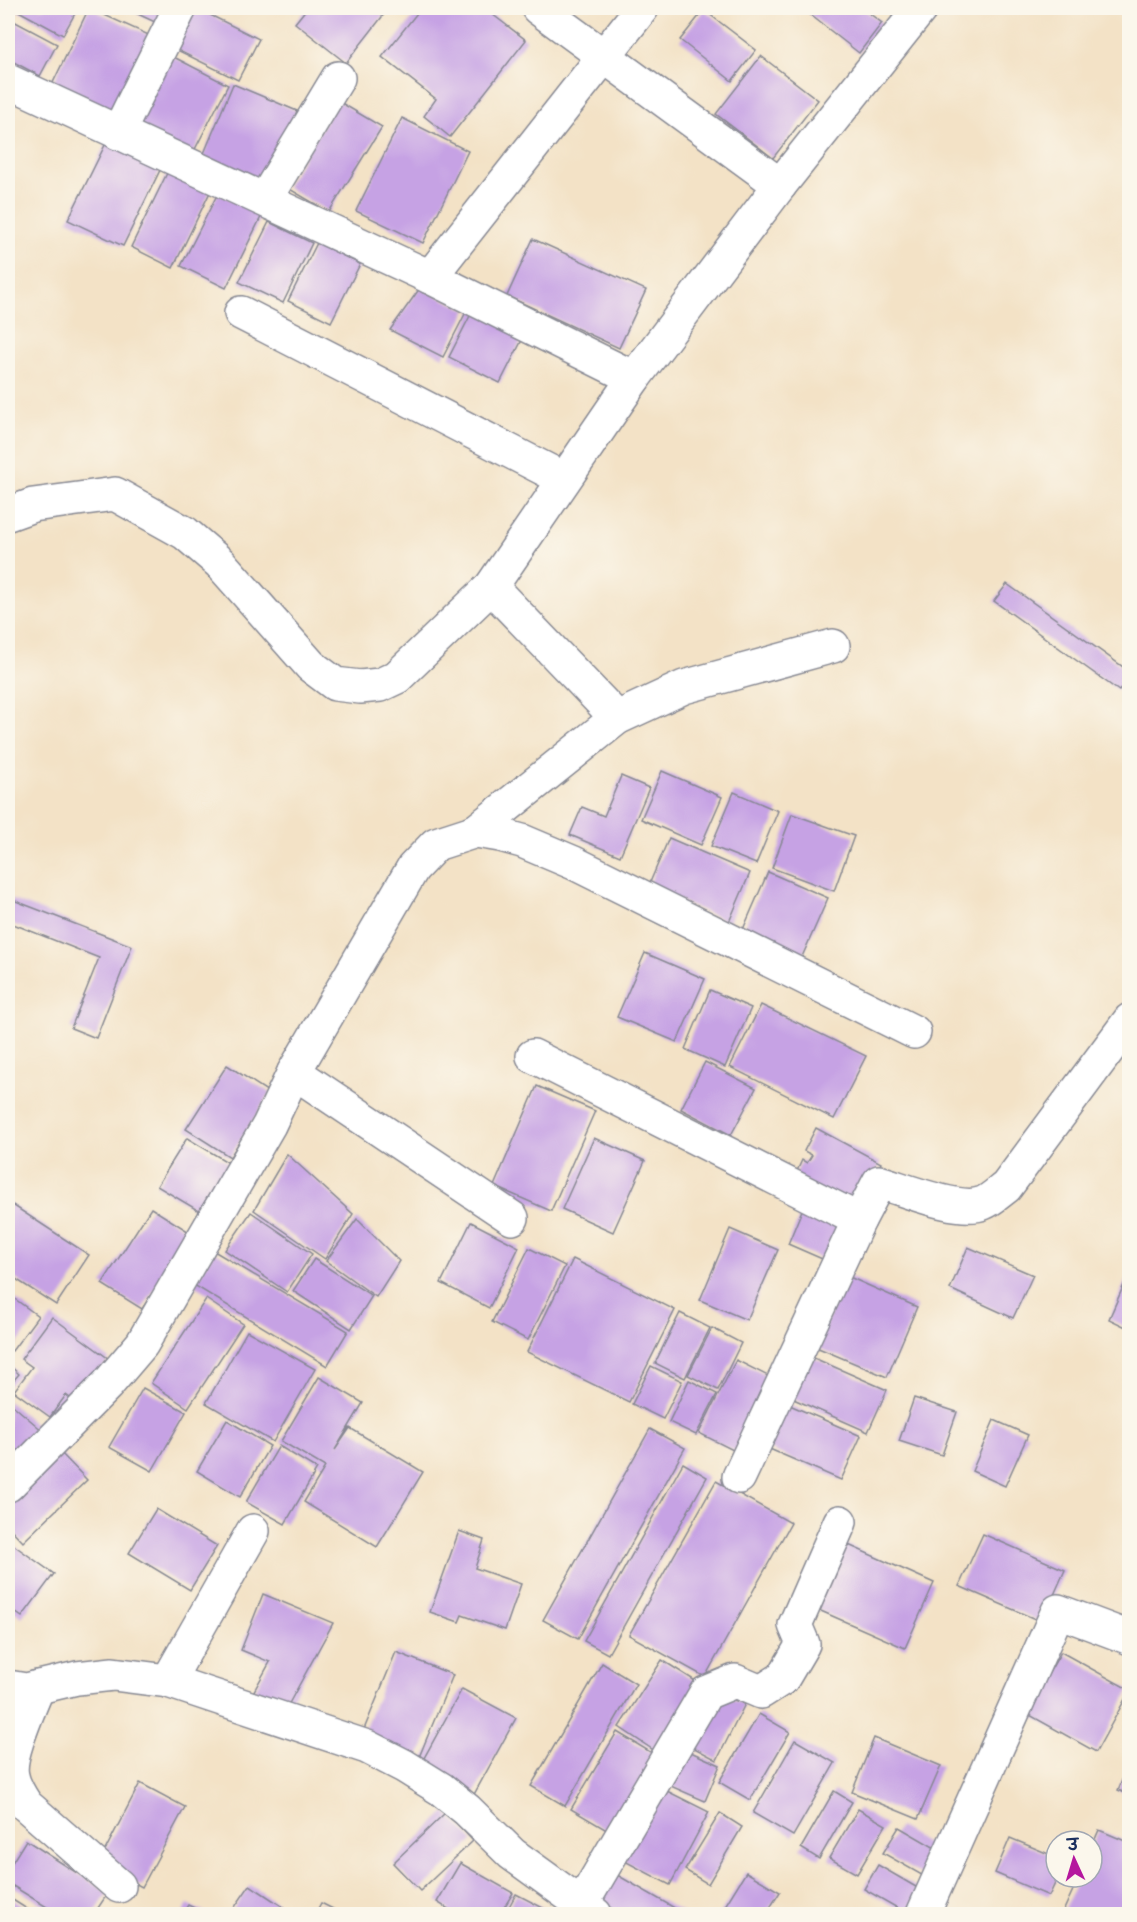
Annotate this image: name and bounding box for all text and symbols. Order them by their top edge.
north arrow [1044,1829,1104,1889]
text: उ [1065,1834,1080,1856]

